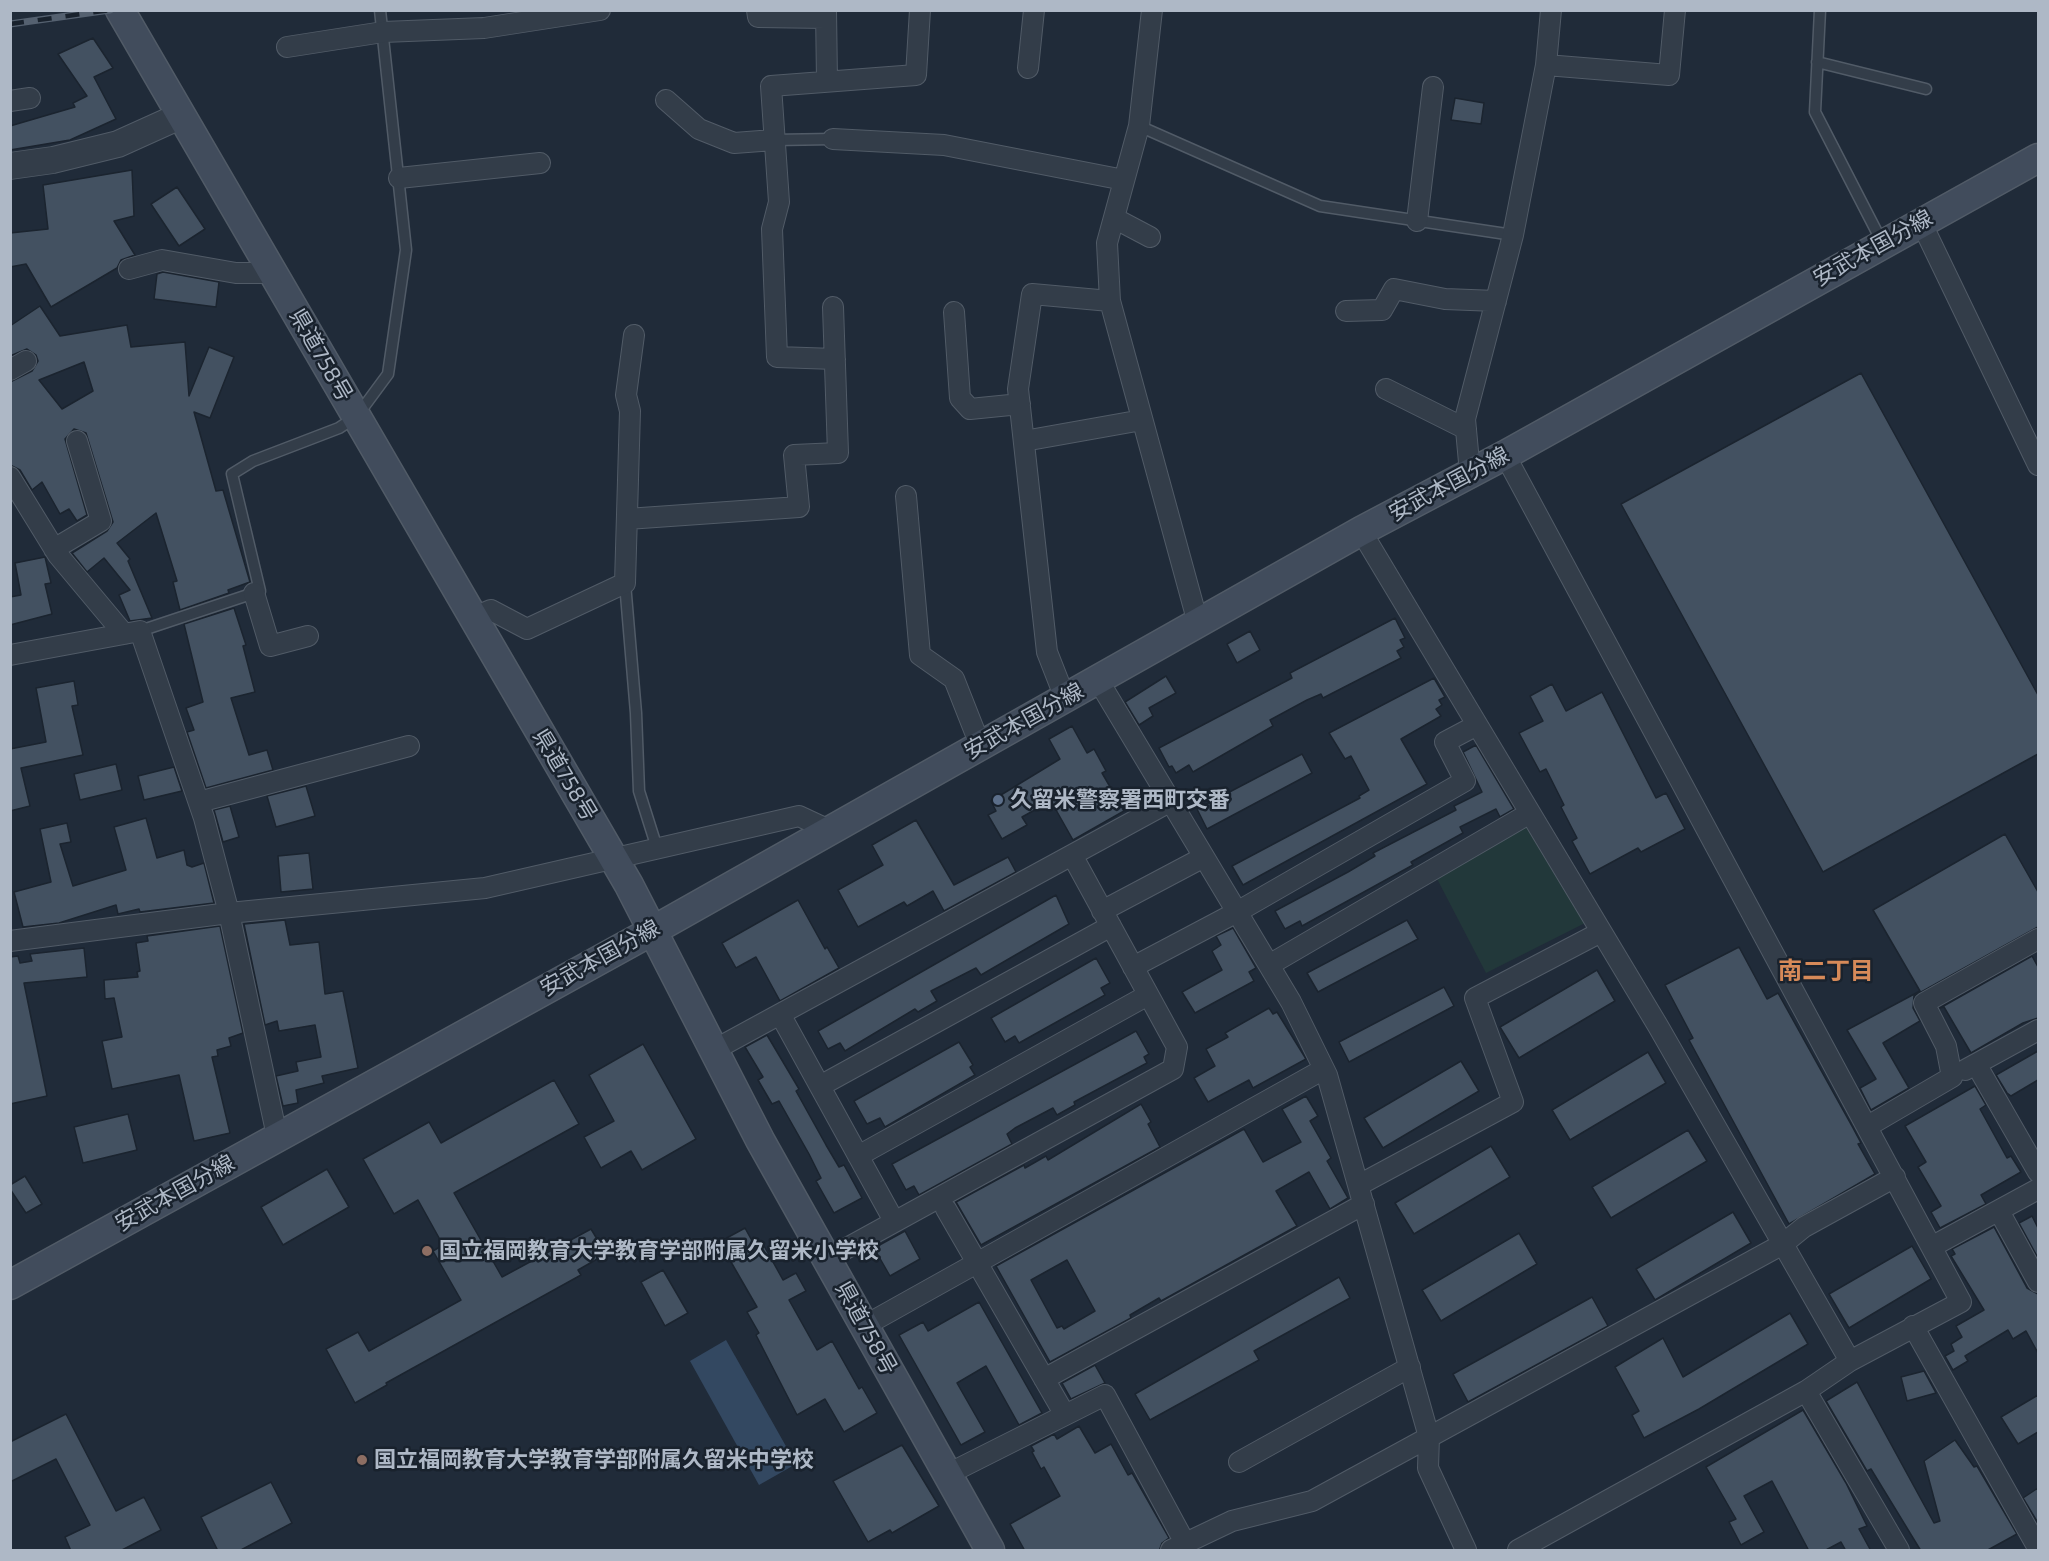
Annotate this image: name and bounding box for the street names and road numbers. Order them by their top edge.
street label: 安武本国分線 [1809,204,1937,292]
street label: 県道758号 [284,304,358,406]
street label: 安武本国分線 [1385,441,1513,527]
street label: 安武本国分線 [960,677,1088,765]
street label: 県道758号 [527,724,603,826]
street label: 安武本国分線 [536,914,664,1002]
street label: 安武本国分線 [111,1149,239,1237]
street label: 県道758号 [830,1277,902,1379]

